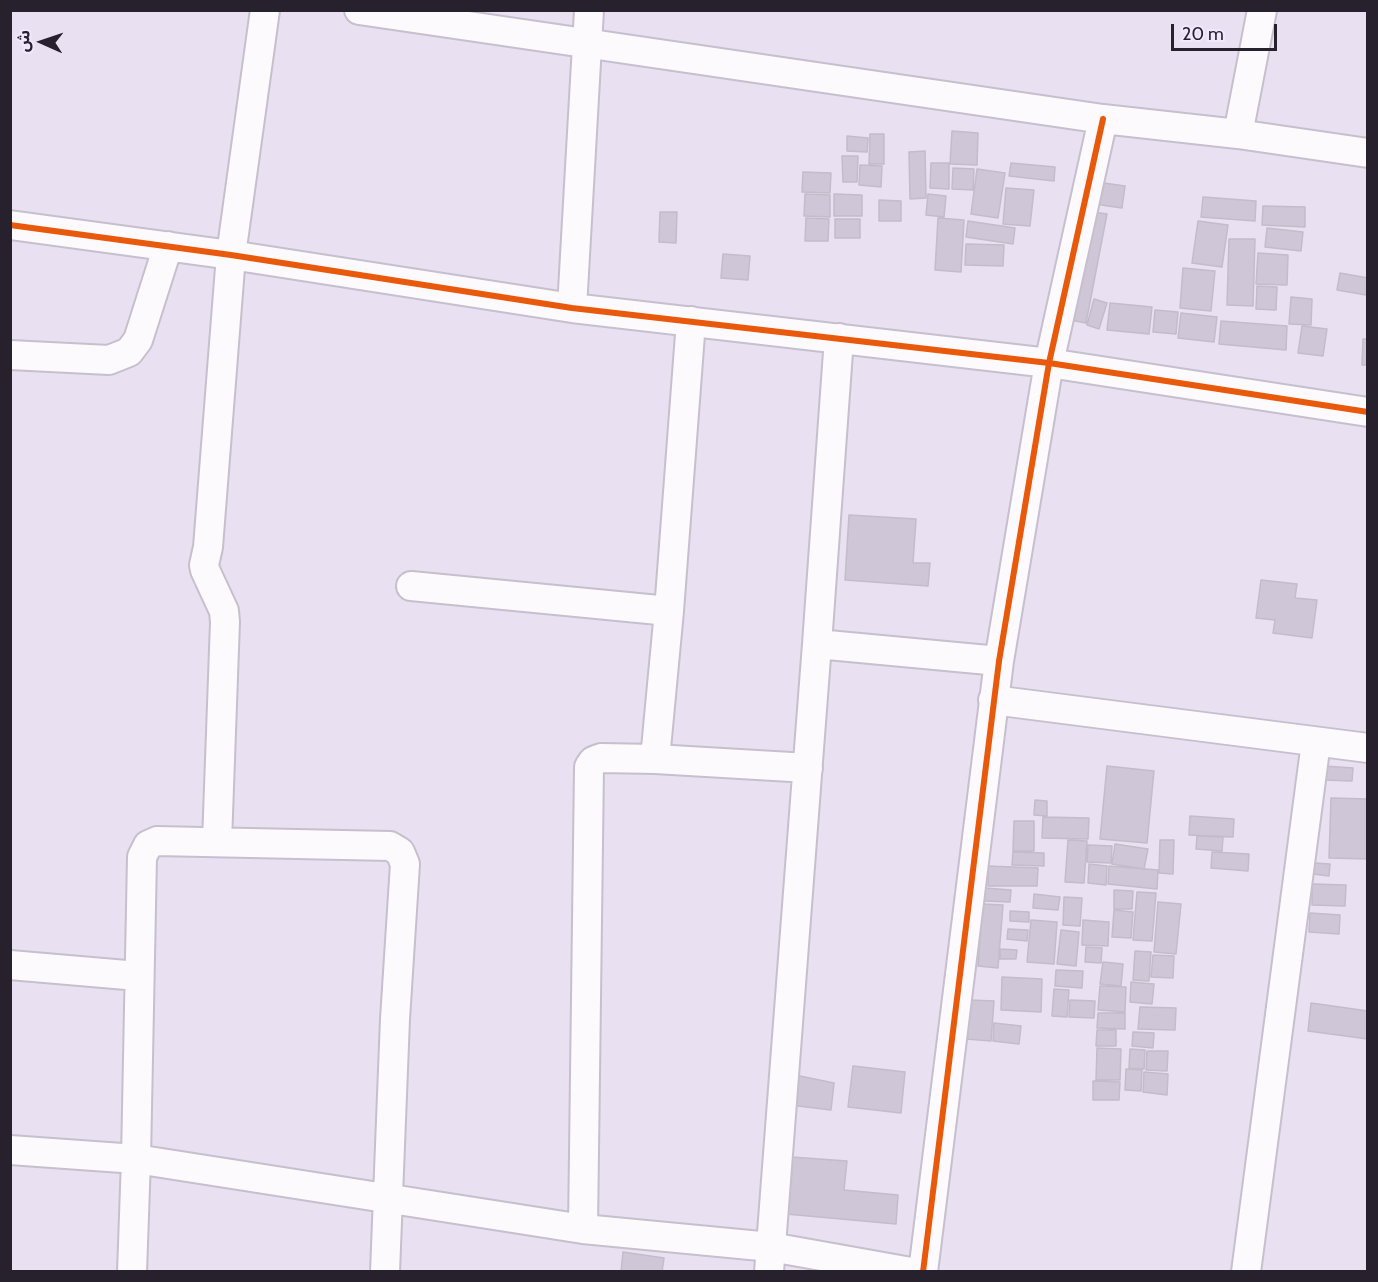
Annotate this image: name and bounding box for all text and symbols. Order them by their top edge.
north arrow [12,12,72,72]
scale bar [1174,12,1280,50]
text: 20 m [1182,23,1224,45]
text: ش [13,30,34,52]

